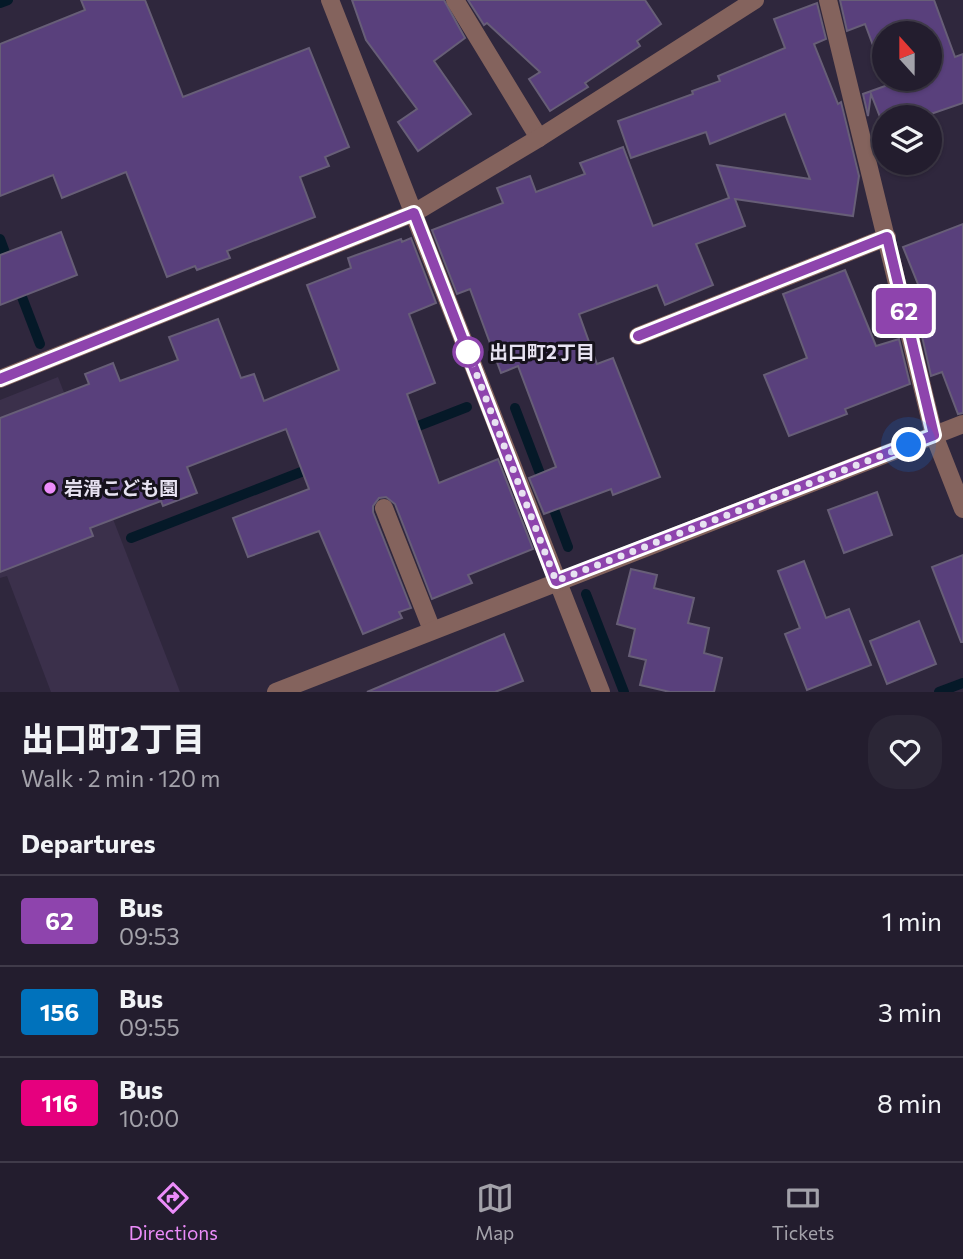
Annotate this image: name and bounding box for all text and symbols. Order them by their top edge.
north arrow [872,21,942,91]
map controls [872,21,942,175]
button: layers [872,105,942,175]
line badge: 62 [872,288,936,334]
text: 62 [890,296,918,325]
marker: 出口町2丁目 [453,337,483,367]
place label: 出口町2丁目 [489,340,595,363]
your location [891,427,926,462]
place label: 岩滑こども園 [64,476,178,499]
marker: 岩滑こども園 [42,480,58,496]
button: heart [868,715,942,789]
text: 出口町2丁目 [21,717,205,758]
text: Walk · 2 min · 120 m [21,764,220,792]
text: Departures [21,827,156,858]
text: Bus [119,891,163,922]
text: 1 min [882,905,942,936]
text: 62 [45,906,74,935]
text: 09:53 [119,922,180,950]
text: Bus [119,982,163,1013]
text: 3 min [878,996,942,1027]
text: 156 [40,997,79,1026]
text: 09:55 [119,1013,180,1041]
text: Bus [119,1073,163,1104]
text: 8 min [877,1087,942,1118]
text: 116 [41,1088,78,1117]
text: 10:00 [119,1104,179,1132]
tab: Directions [129,1179,218,1244]
tab: Map [475,1179,514,1244]
tab: Tickets [772,1179,834,1244]

